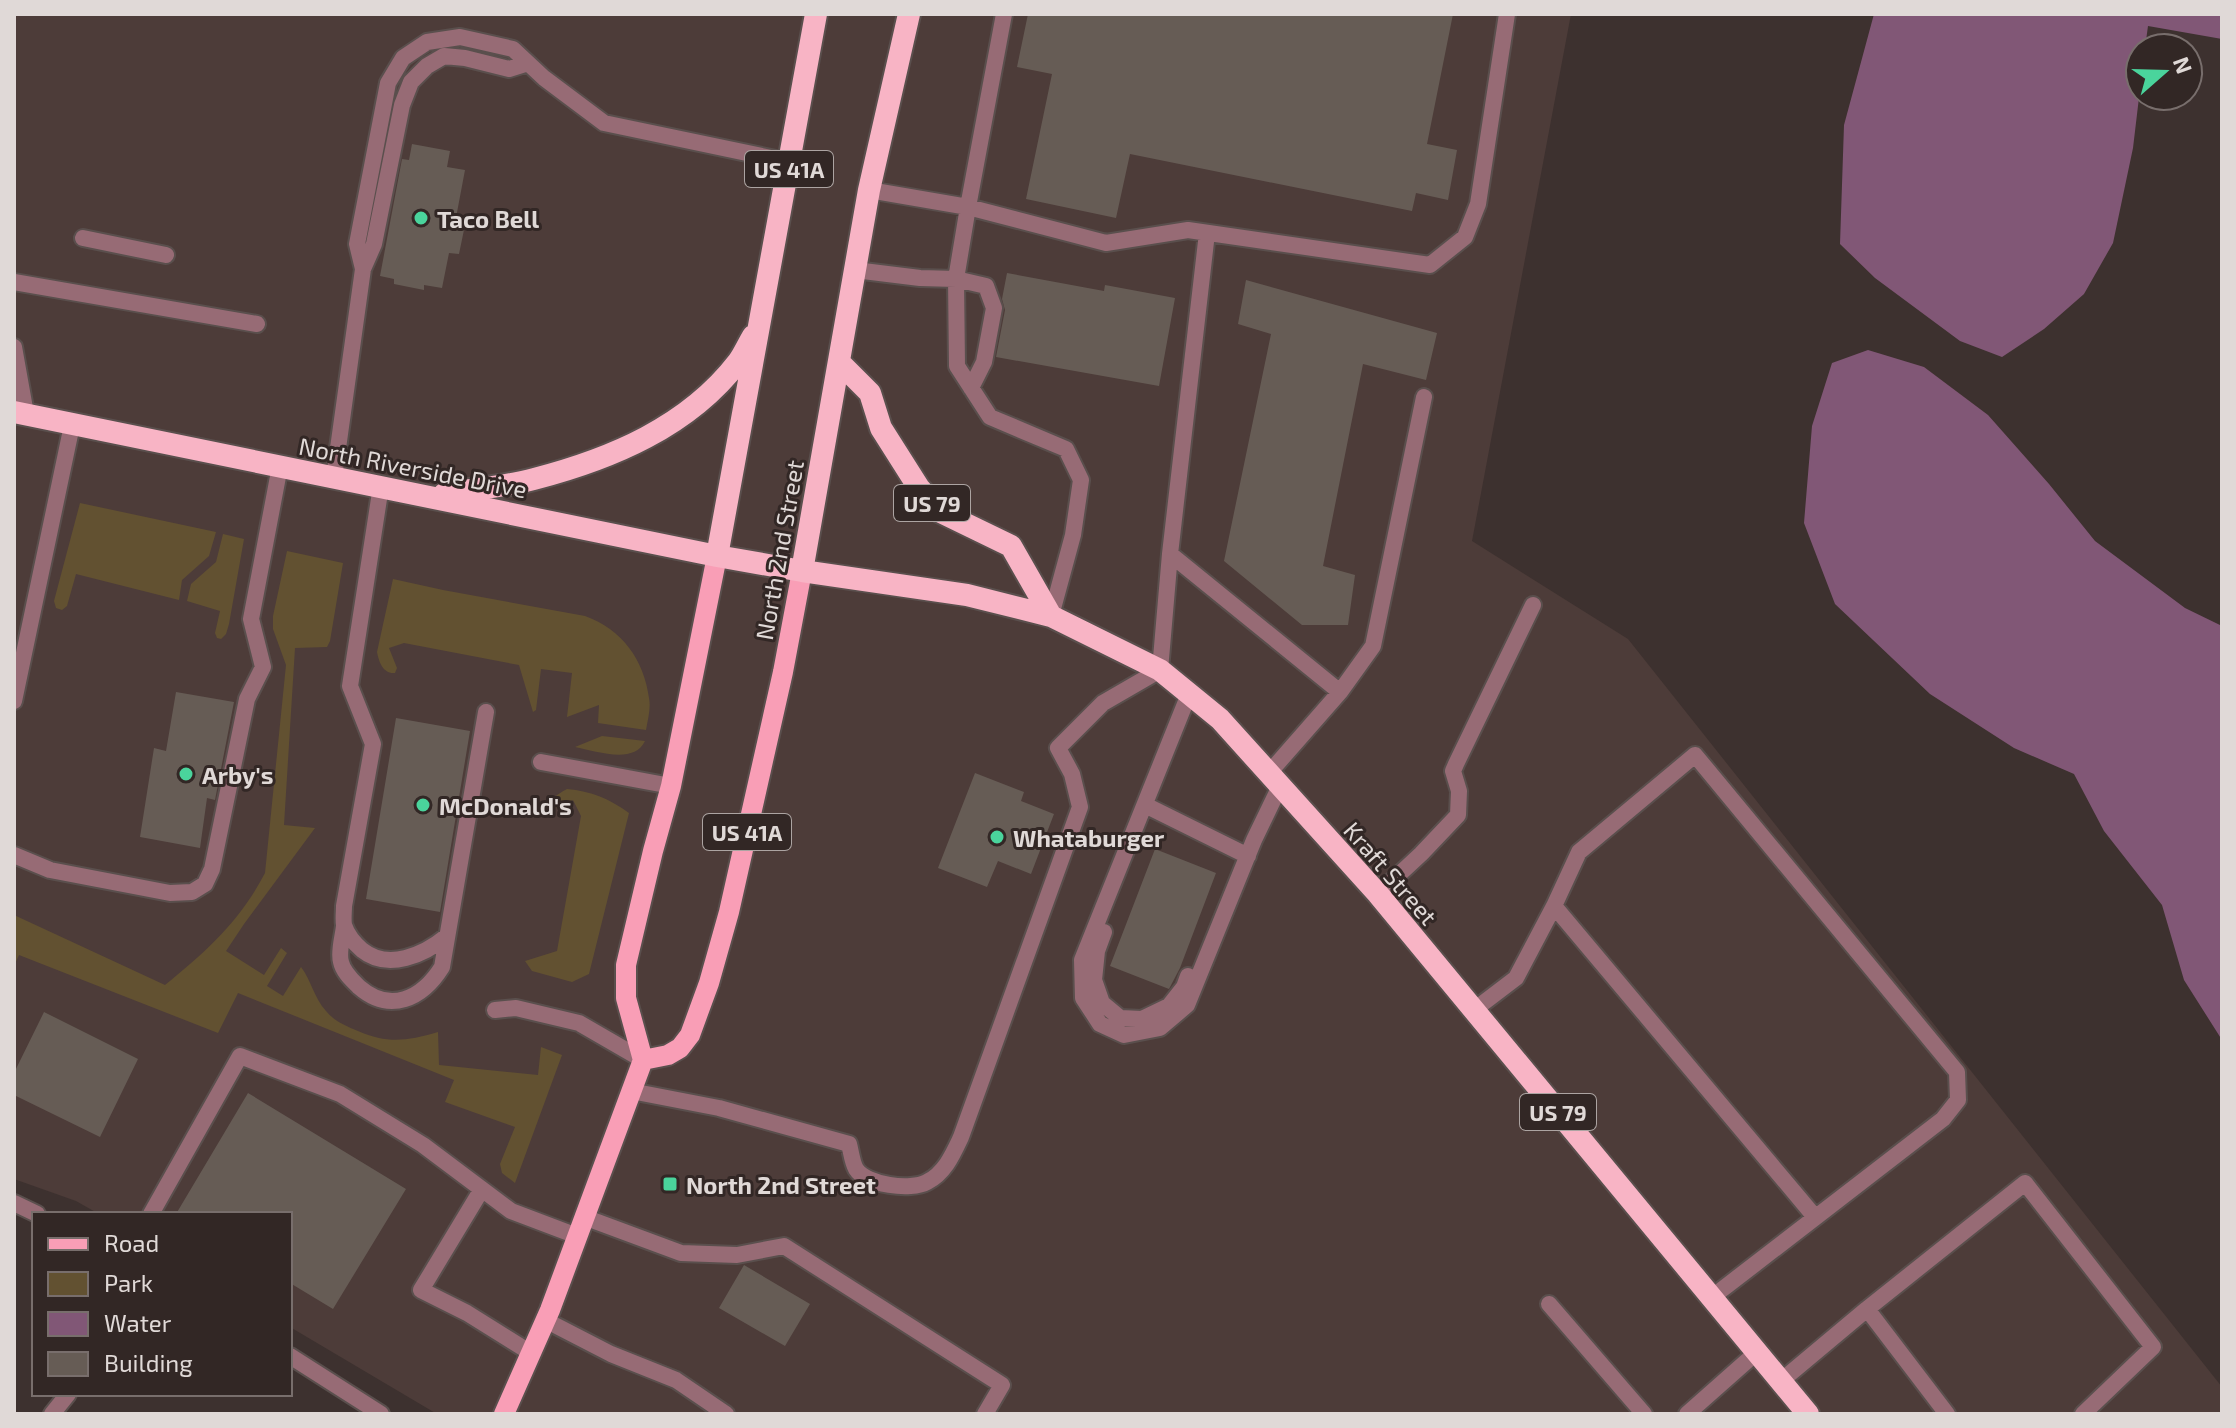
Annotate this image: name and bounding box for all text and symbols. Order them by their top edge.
north arrow [2124,32,2204,112]
text: N [2169,53,2199,77]
road number: US 41A [745,151,833,187]
place label: Taco Bell [437,204,539,233]
marker: Taco Bell [412,209,430,227]
street label: North Riverside Drive [297,431,529,503]
street label: North 2nd Street [749,458,809,642]
road number: US 79 [894,485,970,521]
place label: Arby's [202,760,273,789]
marker: Arby's [177,765,195,783]
place label: McDonald's [439,791,572,820]
marker: McDonald's [414,796,432,814]
road number: US 41A [703,814,791,850]
street label: Kraft Street [1338,815,1444,931]
place label: Whataburger [1013,823,1165,852]
marker: Whataburger [988,828,1006,846]
road number: US 79 [1520,1094,1596,1130]
place label: North 2nd Street [686,1170,876,1199]
marker: North 2nd Street [661,1175,679,1193]
legend [32,1212,292,1396]
text: Road [104,1228,159,1257]
text: Park [104,1268,153,1297]
text: Water [104,1308,172,1337]
text: Building [104,1348,193,1377]

